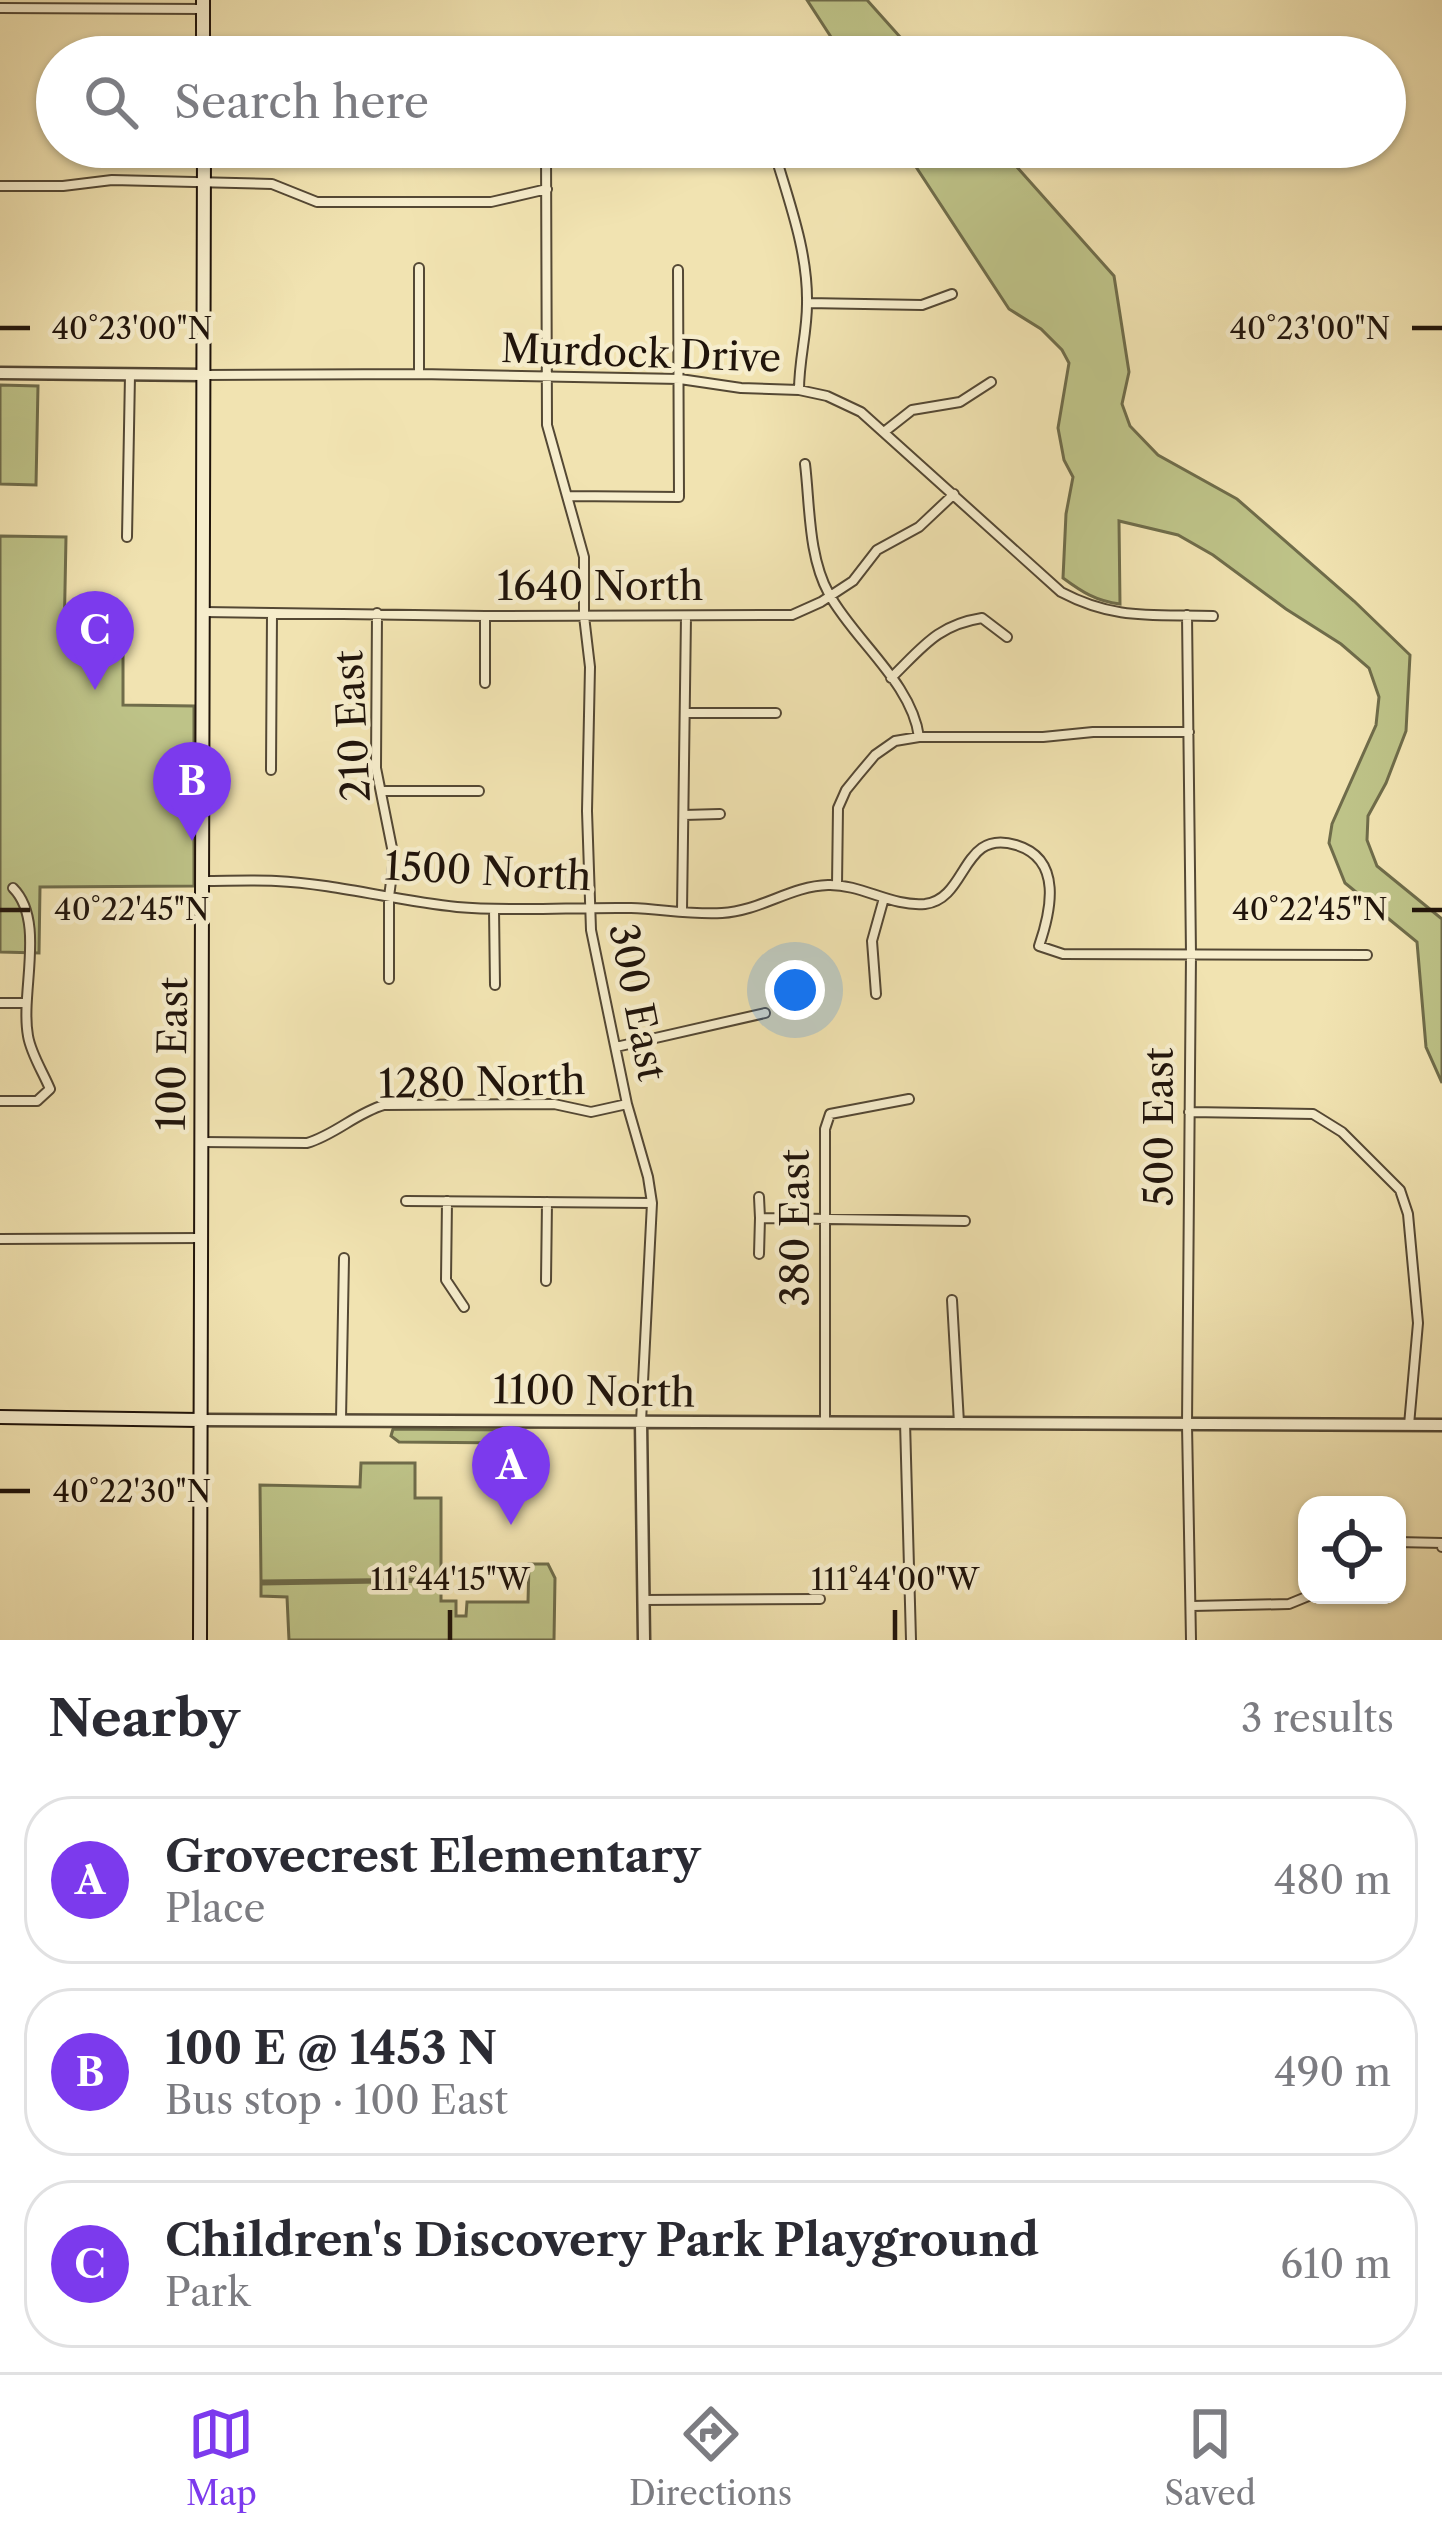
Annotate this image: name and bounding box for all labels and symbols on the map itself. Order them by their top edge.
text: 40°23'00"N [52,310,212,347]
text: 40°23'00"N [1230,310,1390,347]
street label: Murdock Drive [500,324,782,382]
street label: 1640 North [497,562,703,610]
pin: C [56,591,134,690]
street label: 210 East [324,649,380,803]
pin: B [153,742,231,841]
street label: 1500 North [383,842,593,900]
text: 40°22'45"N [54,891,210,928]
text: 40°22'45"N [1232,891,1388,928]
street label: 300 East [599,919,677,1085]
your location [765,960,825,1020]
street label: 100 East [147,976,197,1132]
street label: 500 East [1135,1047,1183,1207]
street label: 1280 North [378,1056,586,1108]
street label: 380 East [771,1149,819,1307]
street label: 1100 North [492,1365,696,1417]
pin: A [472,1426,550,1525]
text: 40°22'30"N [53,1473,211,1510]
text: 111°44'15"W [370,1561,531,1598]
text: 111°44'00"W [811,1561,980,1598]

